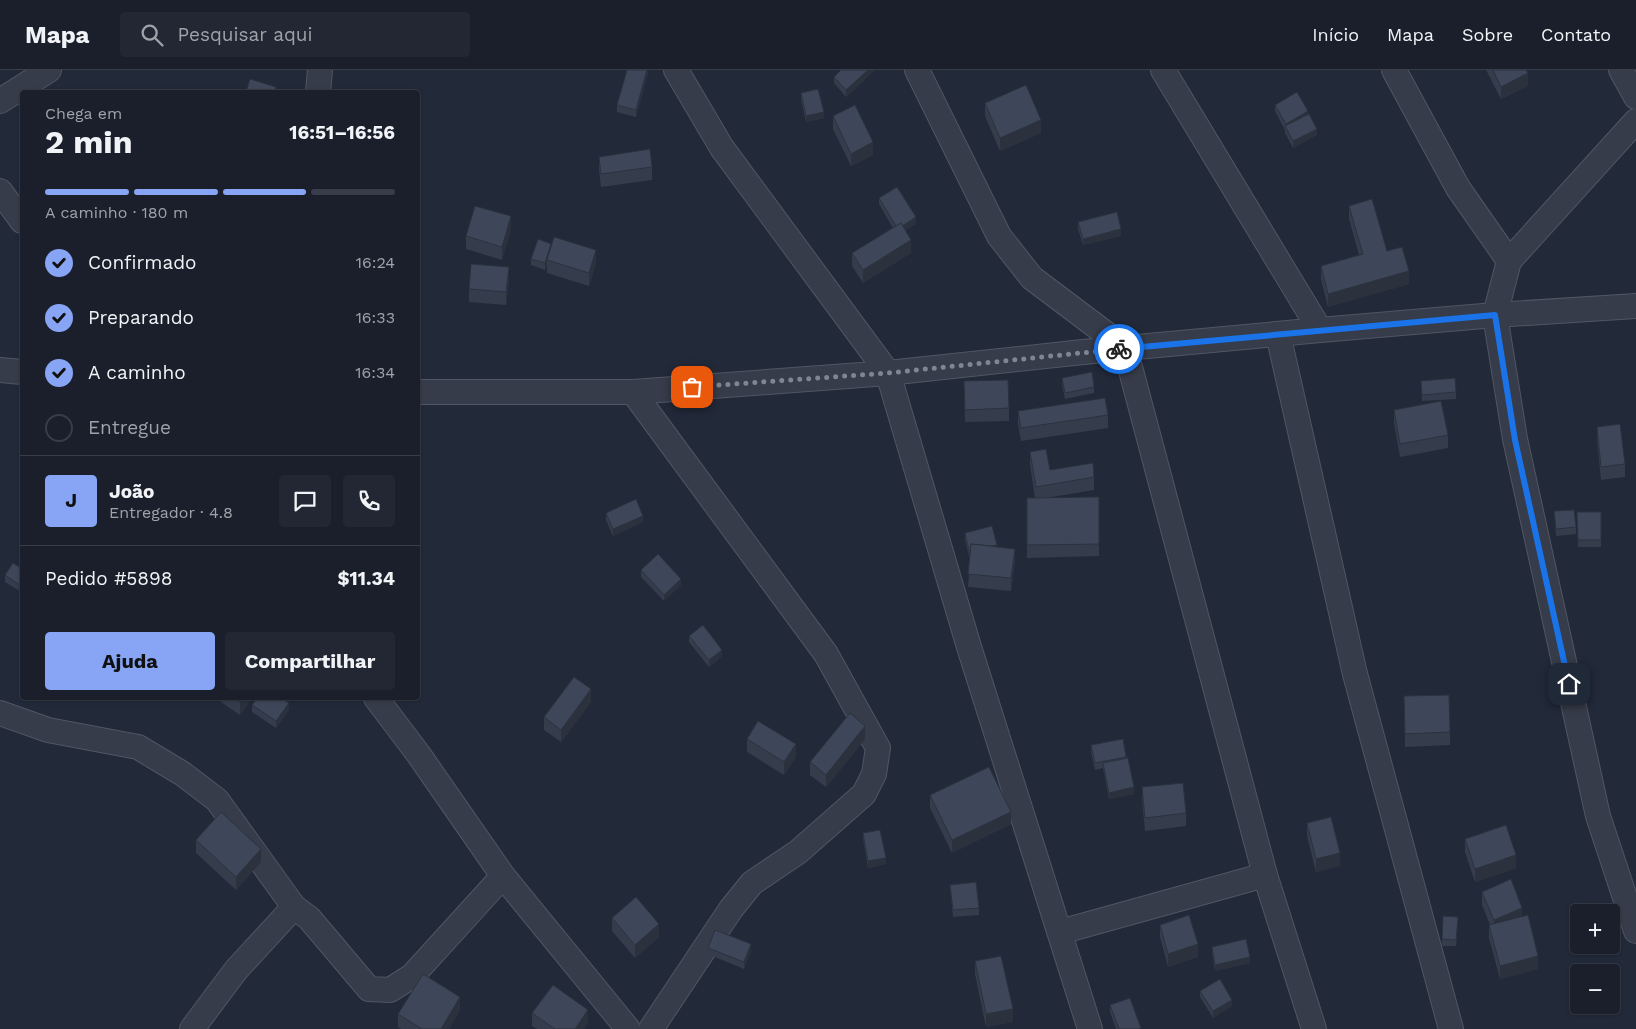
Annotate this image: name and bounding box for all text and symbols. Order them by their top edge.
search box [120,12,470,57]
text: Mapa [25,21,90,49]
icon: search [138,21,166,49]
text: Pesquisar aqui [178,23,313,46]
text: Início [1312,24,1359,45]
text: Mapa [1387,24,1434,45]
text: Sobre [1462,24,1513,45]
text: Contato [1541,24,1611,45]
text: Chega em [45,104,122,123]
text: 16:51–16:56 [289,121,395,144]
text: 2 min [45,123,133,161]
text: A caminho · 180 m [45,203,188,222]
icon: check [45,249,73,277]
text: Confirmado [88,251,197,274]
text: 16:24 [356,253,395,272]
icon: check [45,304,73,332]
text: Preparando [88,306,194,329]
text: 16:33 [356,308,395,327]
courier [1094,324,1144,374]
icon: bike [1105,335,1133,363]
icon: check [45,359,73,387]
text: A caminho [88,361,186,384]
text: 16:34 [355,363,395,382]
pin [671,366,713,408]
icon: bag [678,373,706,401]
text: Entregue [88,416,171,439]
button: chat [279,475,331,527]
button: phone [343,475,395,527]
text: João [109,480,154,503]
text: J [65,489,77,512]
text: Entregador · 4.8 [109,503,233,522]
text: Pedido #5898 [45,567,172,590]
text: $11.34 [337,567,395,590]
button: Ajuda [45,632,215,690]
button: Compartilhar [225,632,395,690]
pin [1548,663,1590,705]
icon: home [1555,670,1583,698]
map controls [1570,904,1620,1014]
button: + [1570,904,1620,954]
button: − [1570,964,1620,1014]

